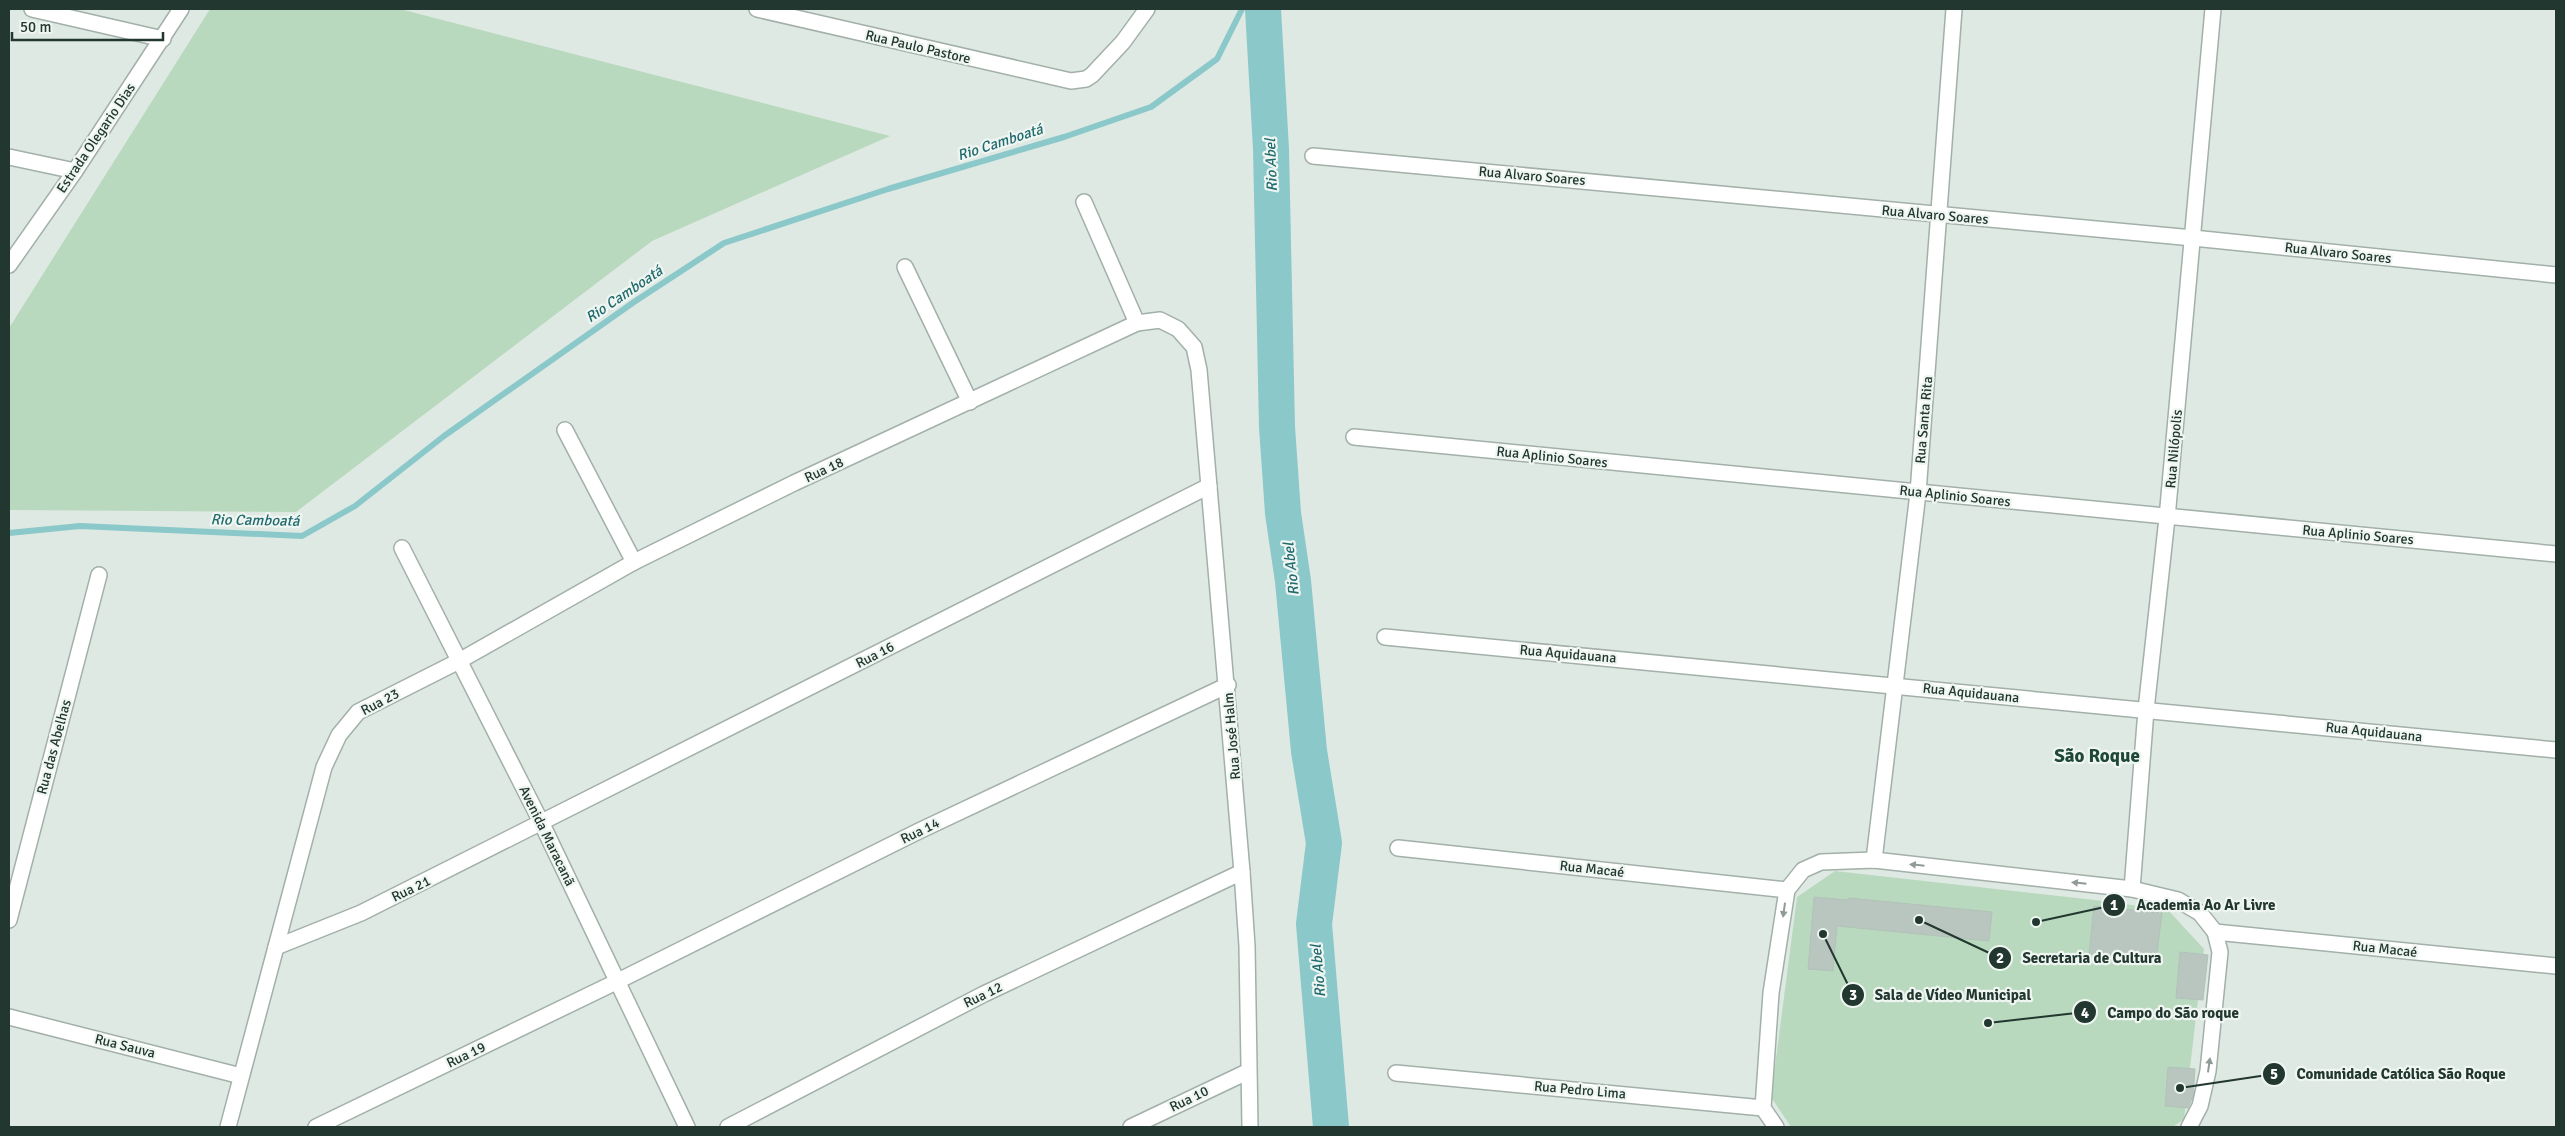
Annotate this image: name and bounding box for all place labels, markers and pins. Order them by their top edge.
callout: Academia Ao Ar Livre [2101,890,2285,920]
callout: Secretaria de Cultura [1987,943,2172,973]
callout: Sala de Vídeo Municipal [1840,980,2042,1010]
callout: Campo do São roque [2072,997,2249,1027]
callout: Comunidade Católica São Roque [2261,1059,2516,1089]

